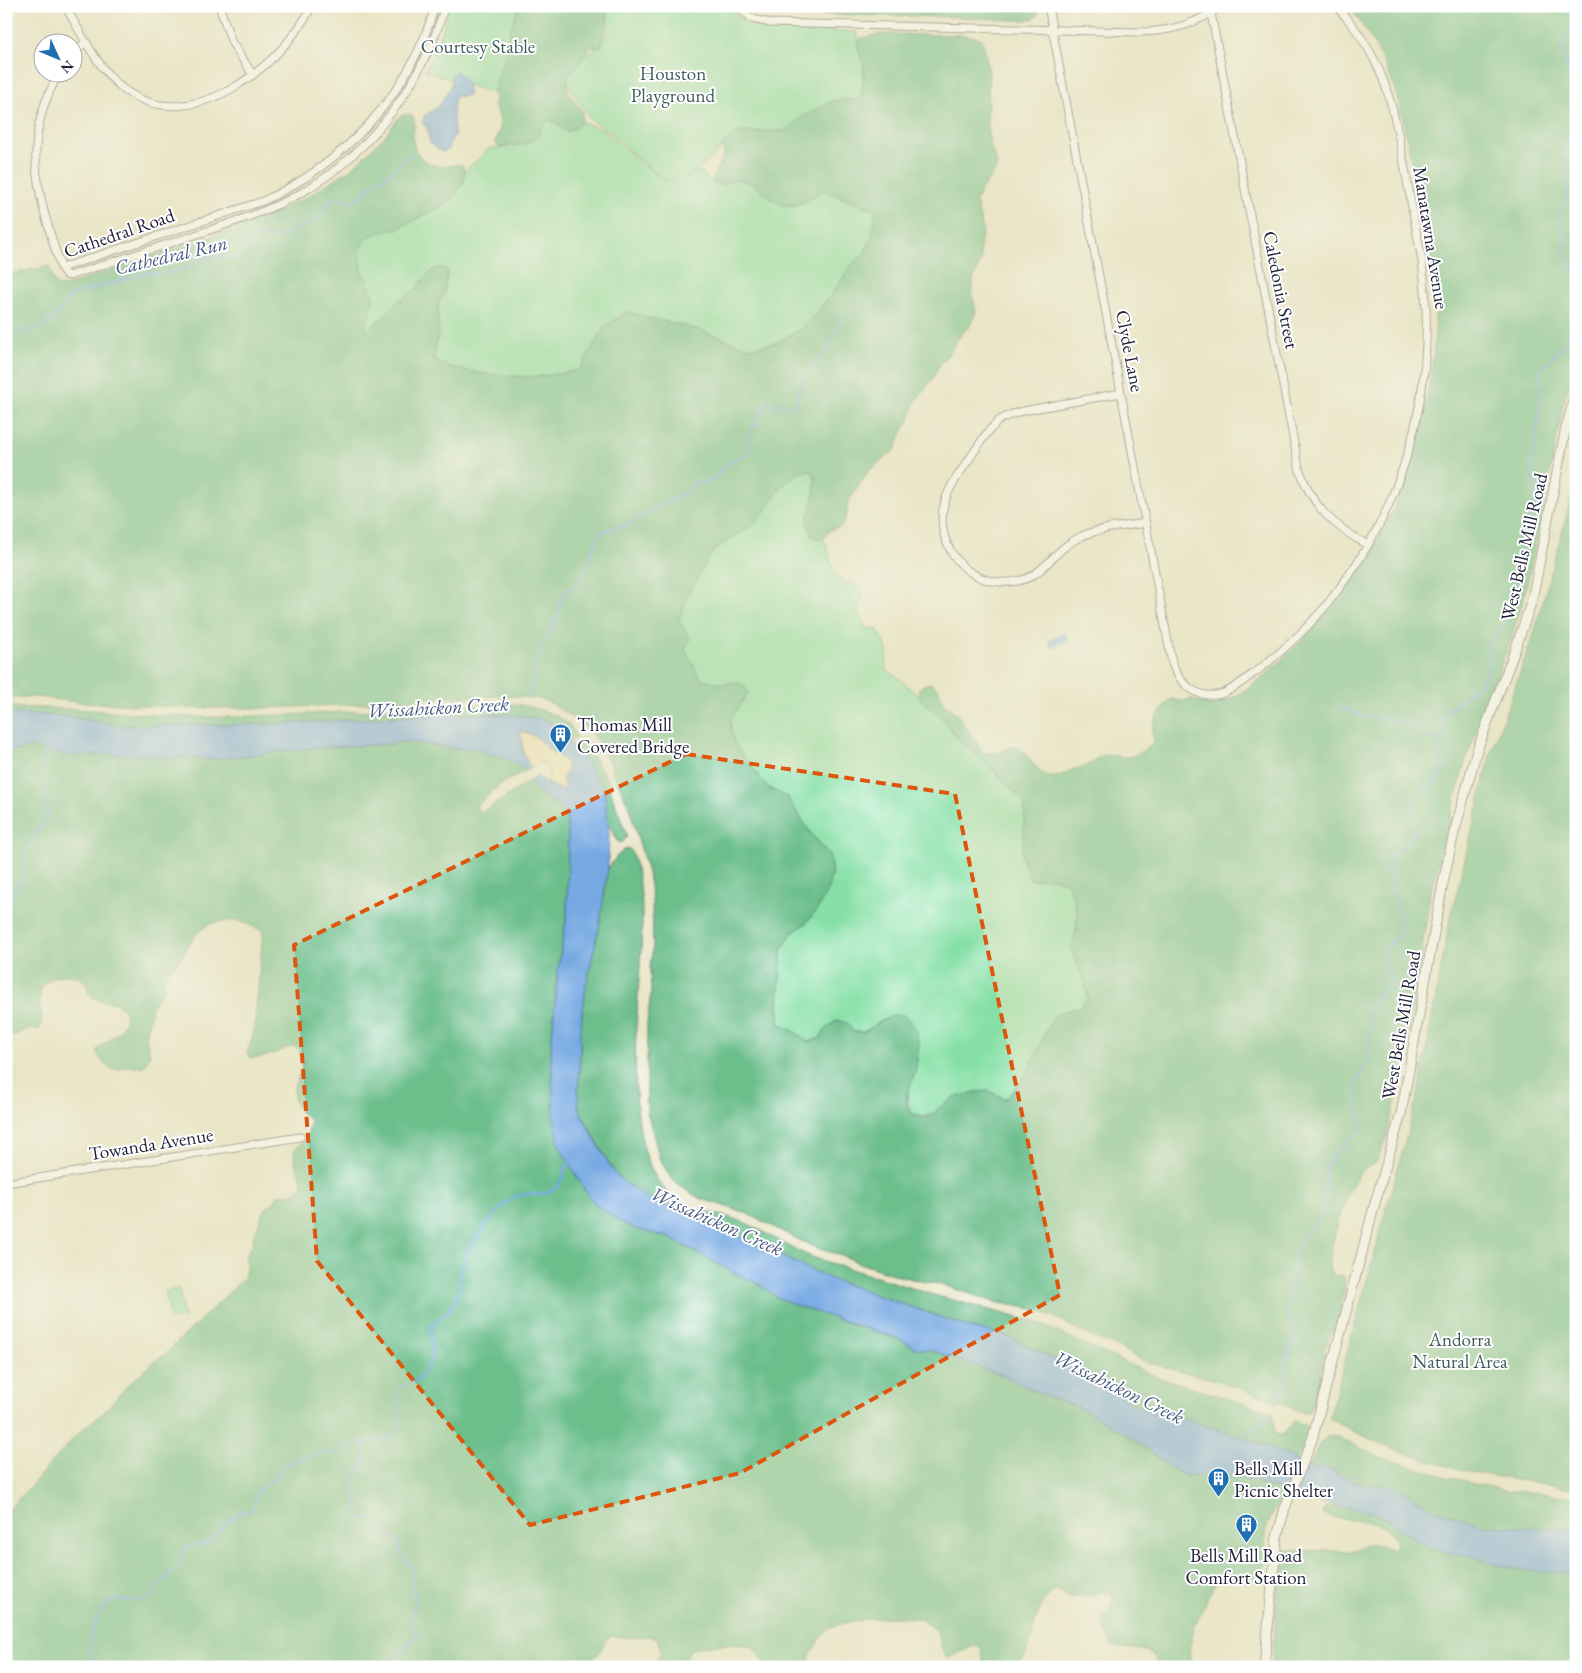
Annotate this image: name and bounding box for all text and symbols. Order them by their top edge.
north arrow [32,32,82,82]
park label: Courtesy Stable [421,34,535,59]
text: N [56,57,78,78]
park label: Houston Playground [631,61,716,108]
street label: Manatawna Avenue [1407,165,1455,311]
street label: Cathedral Road [60,202,178,264]
water label: Cathedral Run [112,229,230,281]
street label: Caledonia Street [1257,229,1305,351]
street label: Clyde Lane [1110,308,1150,394]
street label: West Bells Mill Road [1495,470,1553,623]
water label: Wissahickon Creek [366,690,510,724]
place label: Thomas Mill Covered Bridge [577,712,689,759]
building icon: Thomas Mill Covered Bridge [549,723,573,754]
street label: West Bells Mill Road [1376,948,1426,1101]
street label: Towanda Avenue [87,1122,215,1166]
water label: Wissahickon Creek [647,1180,787,1262]
park label: Andorra Natural Area [1412,1327,1508,1374]
water label: Wissahickon Creek [1050,1344,1188,1430]
place label: Bells Mill Picnic Shelter [1234,1456,1334,1503]
building icon: Bells Mill Picnic Shelter [1206,1467,1230,1498]
building icon: Bells Mill Road Comfort Station [1234,1512,1258,1543]
place label: Bells Mill Road Comfort Station [1185,1543,1307,1590]

